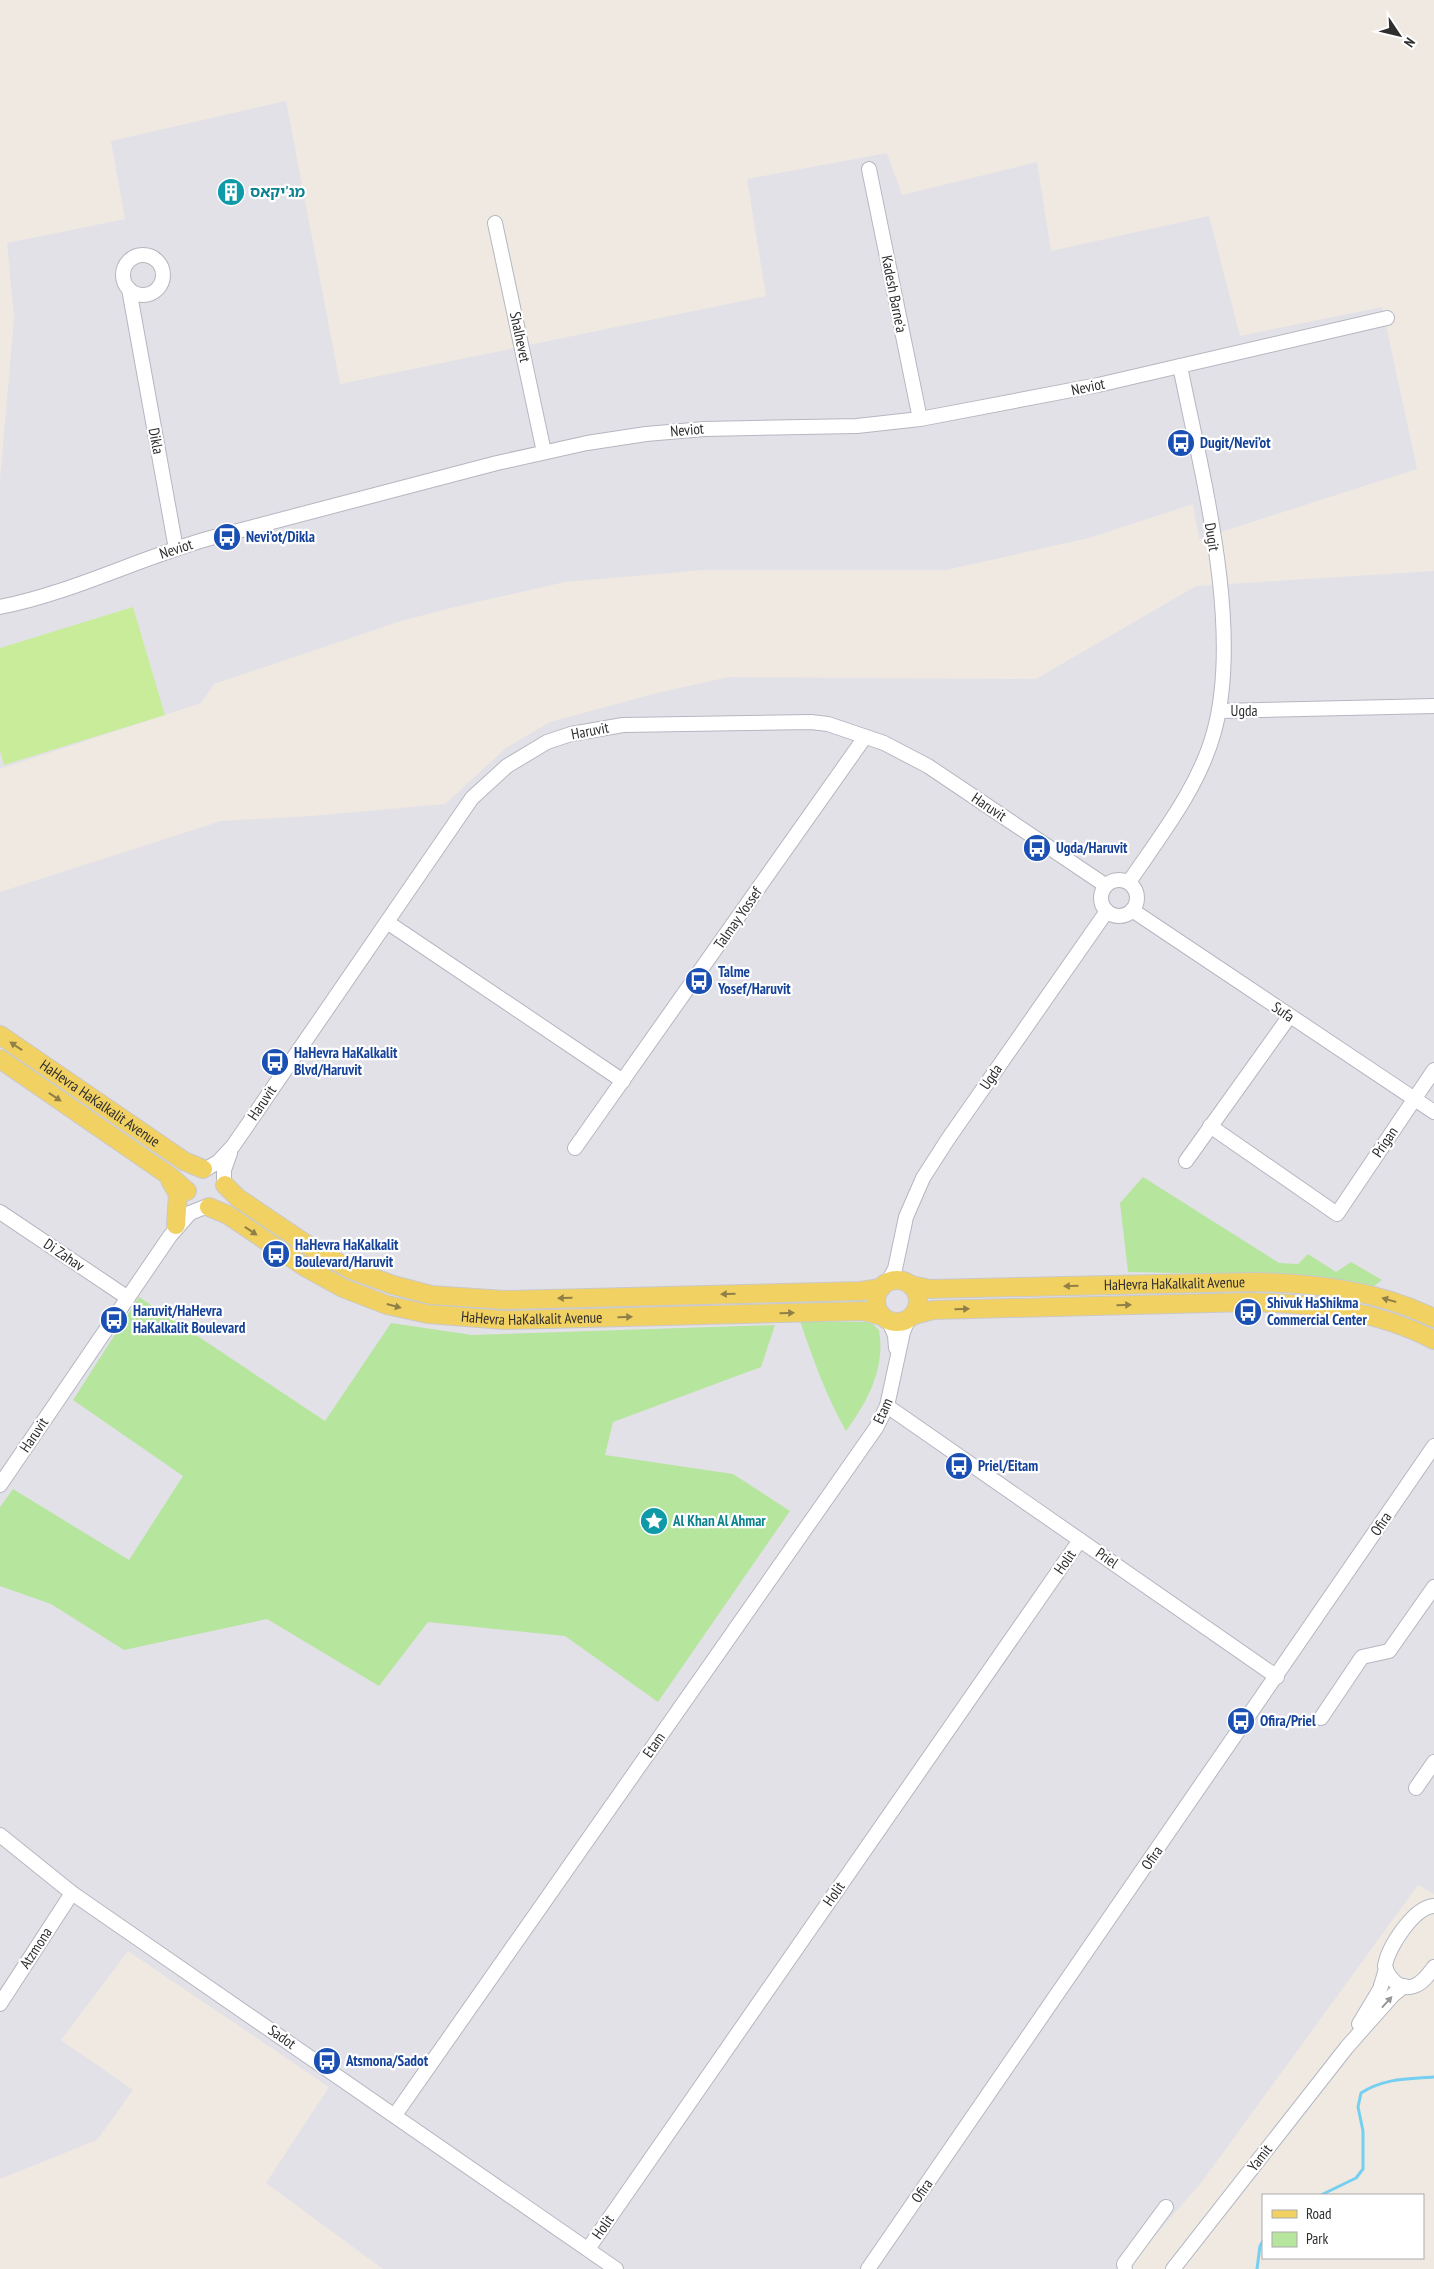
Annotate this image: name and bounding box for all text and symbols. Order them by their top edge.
north arrow [1374,10,1424,60]
text: N [1400,34,1419,51]
building icon: מג'יקאס [216,177,246,207]
place label: מג'יקאס [250,182,306,201]
street label: Kadesh Barne'a [878,254,911,334]
street label: Shalhevet [506,310,535,364]
street label: Neviot [1069,374,1106,399]
street label: Neviot [669,419,705,440]
street label: Dikla [145,426,168,456]
bus stop icon: Dugit/Nevi’ot [1166,428,1196,458]
place label: Dugit/Nevi’ot [1200,433,1271,452]
street label: Dugit [1201,521,1224,552]
bus stop icon: Nevi’ot/Dikla [212,522,242,552]
place label: Nevi’ot/Dikla [246,527,315,546]
street label: Neviot [157,534,195,563]
street label: Ugda [1231,701,1257,720]
street label: Haruvit [570,718,610,743]
street label: Haruvit [968,788,1010,825]
bus stop icon: Ugda/Haruvit [1022,833,1052,863]
place label: Ugda/Haruvit [1056,838,1128,857]
street label: Talmay Yossef [709,882,766,952]
place label: Talme Yosef/Haruvit [717,962,791,998]
bus stop icon: Talme Yosef/Haruvit [684,966,714,996]
street label: Sufa [1269,997,1298,1026]
one-way arrow [10,1041,23,1051]
place label: HaHevra HaKalkalit Blvd/Haruvit [294,1043,398,1079]
bus stop icon: HaHevra HaKalkalit Blvd/Haruvit [260,1047,290,1077]
street label: HaHevra HaKalkalit Avenue [36,1055,164,1151]
street label: Ugda [975,1060,1006,1093]
street label: Haruvit [243,1082,280,1124]
one-way arrow [48,1092,61,1102]
street label: Prigan [1368,1123,1402,1161]
one-way arrow [244,1226,258,1236]
street label: Di Zahav [40,1234,88,1275]
place label: HaHevra HaKalkalit Boulevard/Haruvit [295,1235,399,1271]
bus stop icon: HaHevra HaKalkalit Boulevard/Haruvit [261,1239,291,1269]
street label: HaHevra HaKalkalit Avenue [1104,1272,1245,1294]
one-way arrow [1062,1282,1078,1290]
one-way arrow [719,1290,735,1298]
place label: Shivuk HaShikma Commercial Center [1267,1293,1368,1329]
one-way arrow [557,1294,573,1302]
one-way arrow [1381,1295,1396,1303]
bus stop icon: Shivuk HaShikma Commercial Center [1233,1297,1263,1327]
place label: Haruvit/HaHevra HaKalkalit Boulevard [133,1301,246,1337]
one-way arrow [1117,1301,1133,1309]
one-way arrow [386,1303,401,1311]
bus stop icon: Haruvit/HaHevra HaKalkalit Boulevard [99,1305,129,1335]
one-way arrow [954,1305,970,1313]
street label: HaHevra HaKalkalit Avenue [460,1307,603,1329]
one-way arrow [780,1309,796,1317]
one-way arrow [617,1313,633,1321]
street label: Etam [869,1395,897,1427]
street label: Haruvit [15,1414,52,1456]
bus stop icon: Priel/Eitam [944,1451,974,1481]
place label: Priel/Eitam [978,1456,1038,1475]
place icon: Al Khan Al Ahmar [639,1506,669,1536]
street label: Ofira [1366,1508,1395,1539]
place label: Al Khan Al Ahmar [672,1511,766,1530]
street label: Priel [1092,1543,1123,1572]
street label: Holit [1050,1546,1080,1578]
bus stop icon: Ofira/Priel [1226,1706,1256,1736]
place label: Ofira/Priel [1260,1711,1316,1730]
street label: Etam [638,1728,669,1761]
street label: Ofira [1137,1842,1167,1873]
street label: Holit [819,1878,849,1910]
street label: Atzmona [15,1924,56,1972]
one-way arrow [1381,1996,1392,2009]
street label: Sadot [265,2020,300,2053]
bus stop icon: Atsmona/Sadot [312,2046,342,2076]
place label: Atsmona/Sadot [345,2051,429,2070]
street label: Yamit [1243,2140,1276,2175]
street label: Ofira [907,2175,937,2206]
legend [1262,2194,1424,2259]
text: Road [1306,2204,1332,2223]
street label: Holit [588,2211,618,2243]
text: Park [1306,2229,1328,2248]

